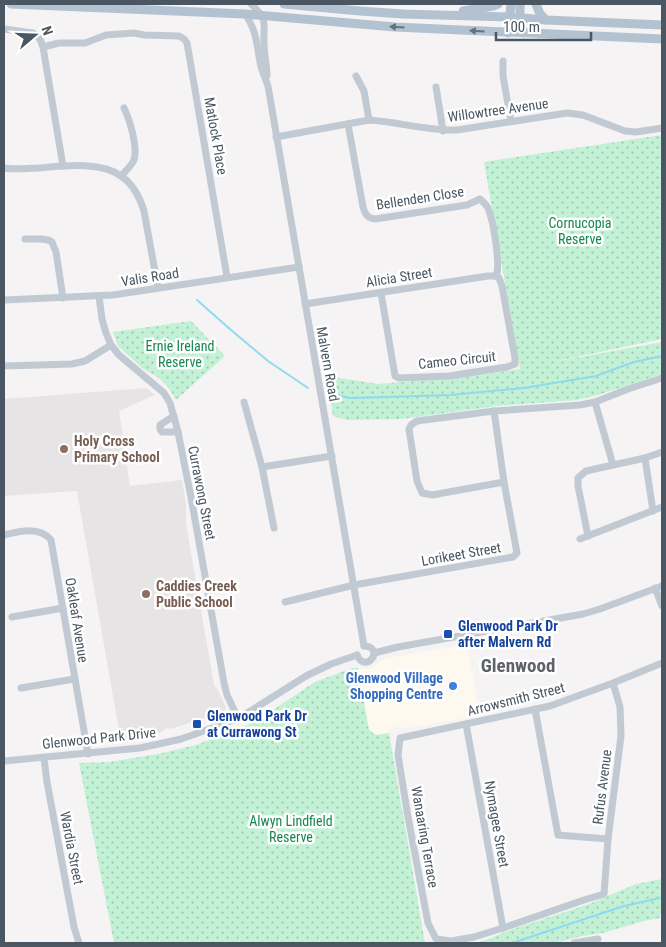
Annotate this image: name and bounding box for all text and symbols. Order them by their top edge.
north arrow [10,10,60,60]
scale bar [496,10,591,42]
text: 100 m [503,18,540,36]
one-way arrow [389,22,405,30]
text: N [38,24,56,37]
one-way arrow [469,26,485,34]
street label: Willowtree Avenue [447,95,550,125]
street label: Matlock Place [201,96,231,176]
street label: Bellenden Close [375,183,465,213]
park label: Cornucopia Reserve [548,215,612,247]
street label: Alicia Street [365,264,433,290]
street label: Valis Road [120,265,180,289]
street label: Malvern Road [314,326,342,402]
park label: Ernie Ireland Reserve [146,338,214,370]
street label: Cameo Circuit [417,348,497,372]
place label: Holy Cross Primary School [74,433,160,465]
marker: Holy Cross Primary School [58,443,70,455]
street label: Currawong Street [185,445,219,541]
street label: Lorikeet Street [420,539,502,569]
street label: Oakleaf Avenue [62,576,92,664]
place label: Caddies Creek Public School [156,578,237,610]
marker: Caddies Creek Public School [140,588,152,600]
place label: Glenwood Park Dr after Malvern Rd [458,618,558,650]
marker: Glenwood Park Dr after Malvern Rd [442,628,454,640]
district label: Glenwood [481,654,555,677]
place label: Glenwood Village Shopping Centre [346,670,443,702]
street label: Arrowsmith Street [466,679,566,719]
marker: Glenwood Village Shopping Centre [447,680,459,692]
place label: Glenwood Park Dr at Currawong St [207,708,307,740]
marker: Glenwood Park Dr at Currawong St [191,718,203,730]
street label: Glenwood Park Drive [41,724,157,752]
street label: Rufus Avenue [589,748,615,825]
street label: Nymagee Street [481,779,513,869]
street label: Wanaaring Terrace [408,785,442,889]
street label: Wardia Street [57,810,87,886]
park label: Alwyn Lindfield Reserve [249,813,333,845]

